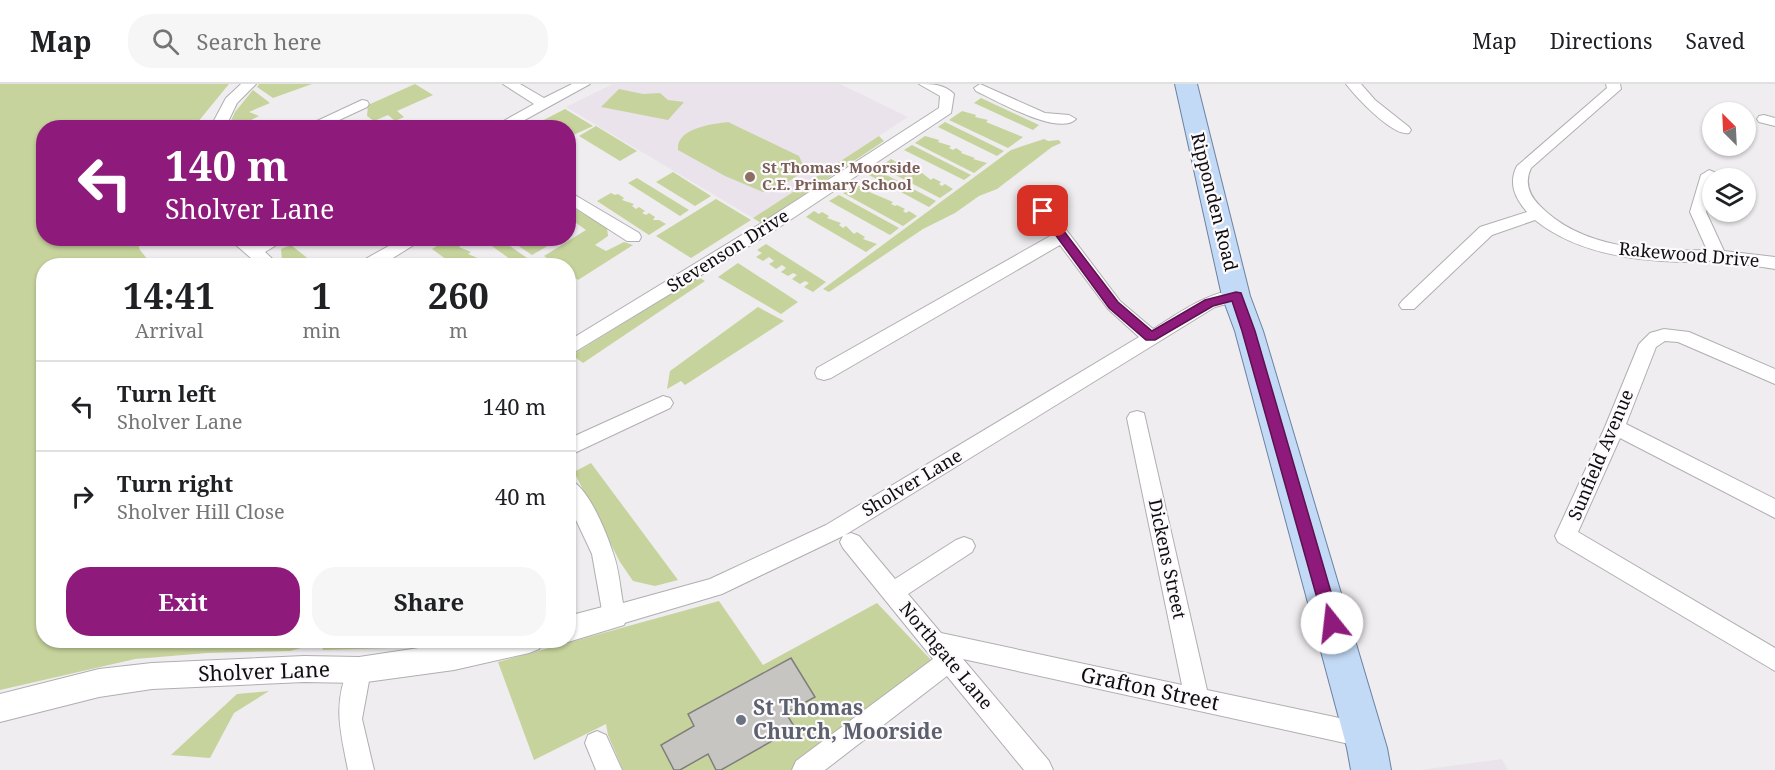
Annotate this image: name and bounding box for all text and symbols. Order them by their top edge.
search box [128,14,548,68]
text: Map [30,22,92,60]
icon: search [149,25,182,58]
text: Search here [197,26,321,56]
text: Map [1472,27,1517,55]
text: Directions [1550,27,1652,55]
text: Saved [1685,27,1745,55]
north arrow [1702,102,1756,156]
map controls [1702,102,1756,222]
street label: Ripponden Road [1186,130,1244,274]
text: 140 m [165,136,289,193]
icon: left [66,144,144,222]
place label: St Thomas' Moorside C.E. Primary School [762,157,920,194]
button: layers [1702,168,1756,222]
marker: St Thomas' Moorside C.E. Primary School [743,170,757,184]
pin [1017,185,1068,236]
text: Sholver Lane [165,190,334,227]
icon: arrive [1026,194,1059,227]
street label: Stevenson Drive [662,203,793,297]
street label: Rakewood Drive [1618,236,1760,272]
text: 14:41 [123,271,215,320]
text: 1 [311,271,332,320]
text: 260 [428,271,489,320]
text: Arrival [135,317,203,344]
text: min [303,317,341,344]
text: m [449,317,468,344]
text: Turn left [117,378,216,408]
street label: Sunfield Avenue [1562,385,1638,524]
icon: left [66,390,99,423]
text: 140 m [483,391,546,421]
text: Sholver Lane [117,408,243,435]
street label: Sholver Lane [857,443,966,522]
text: Turn right [117,468,233,498]
icon: right [66,480,99,513]
text: 40 m [495,481,546,511]
street label: Dickens Street [1144,497,1192,621]
text: Sholver Hill Close [117,498,285,525]
button: Exit [66,567,300,636]
button: Share [312,567,546,636]
position arrow [1300,591,1364,655]
street label: Northgate Lane [895,597,999,714]
street label: Sholver Lane [198,655,330,687]
street label: Grafton Street [1078,660,1222,716]
place label: St Thomas Church, Moorside [753,693,943,745]
marker: St Thomas Church, Moorside [734,713,748,727]

